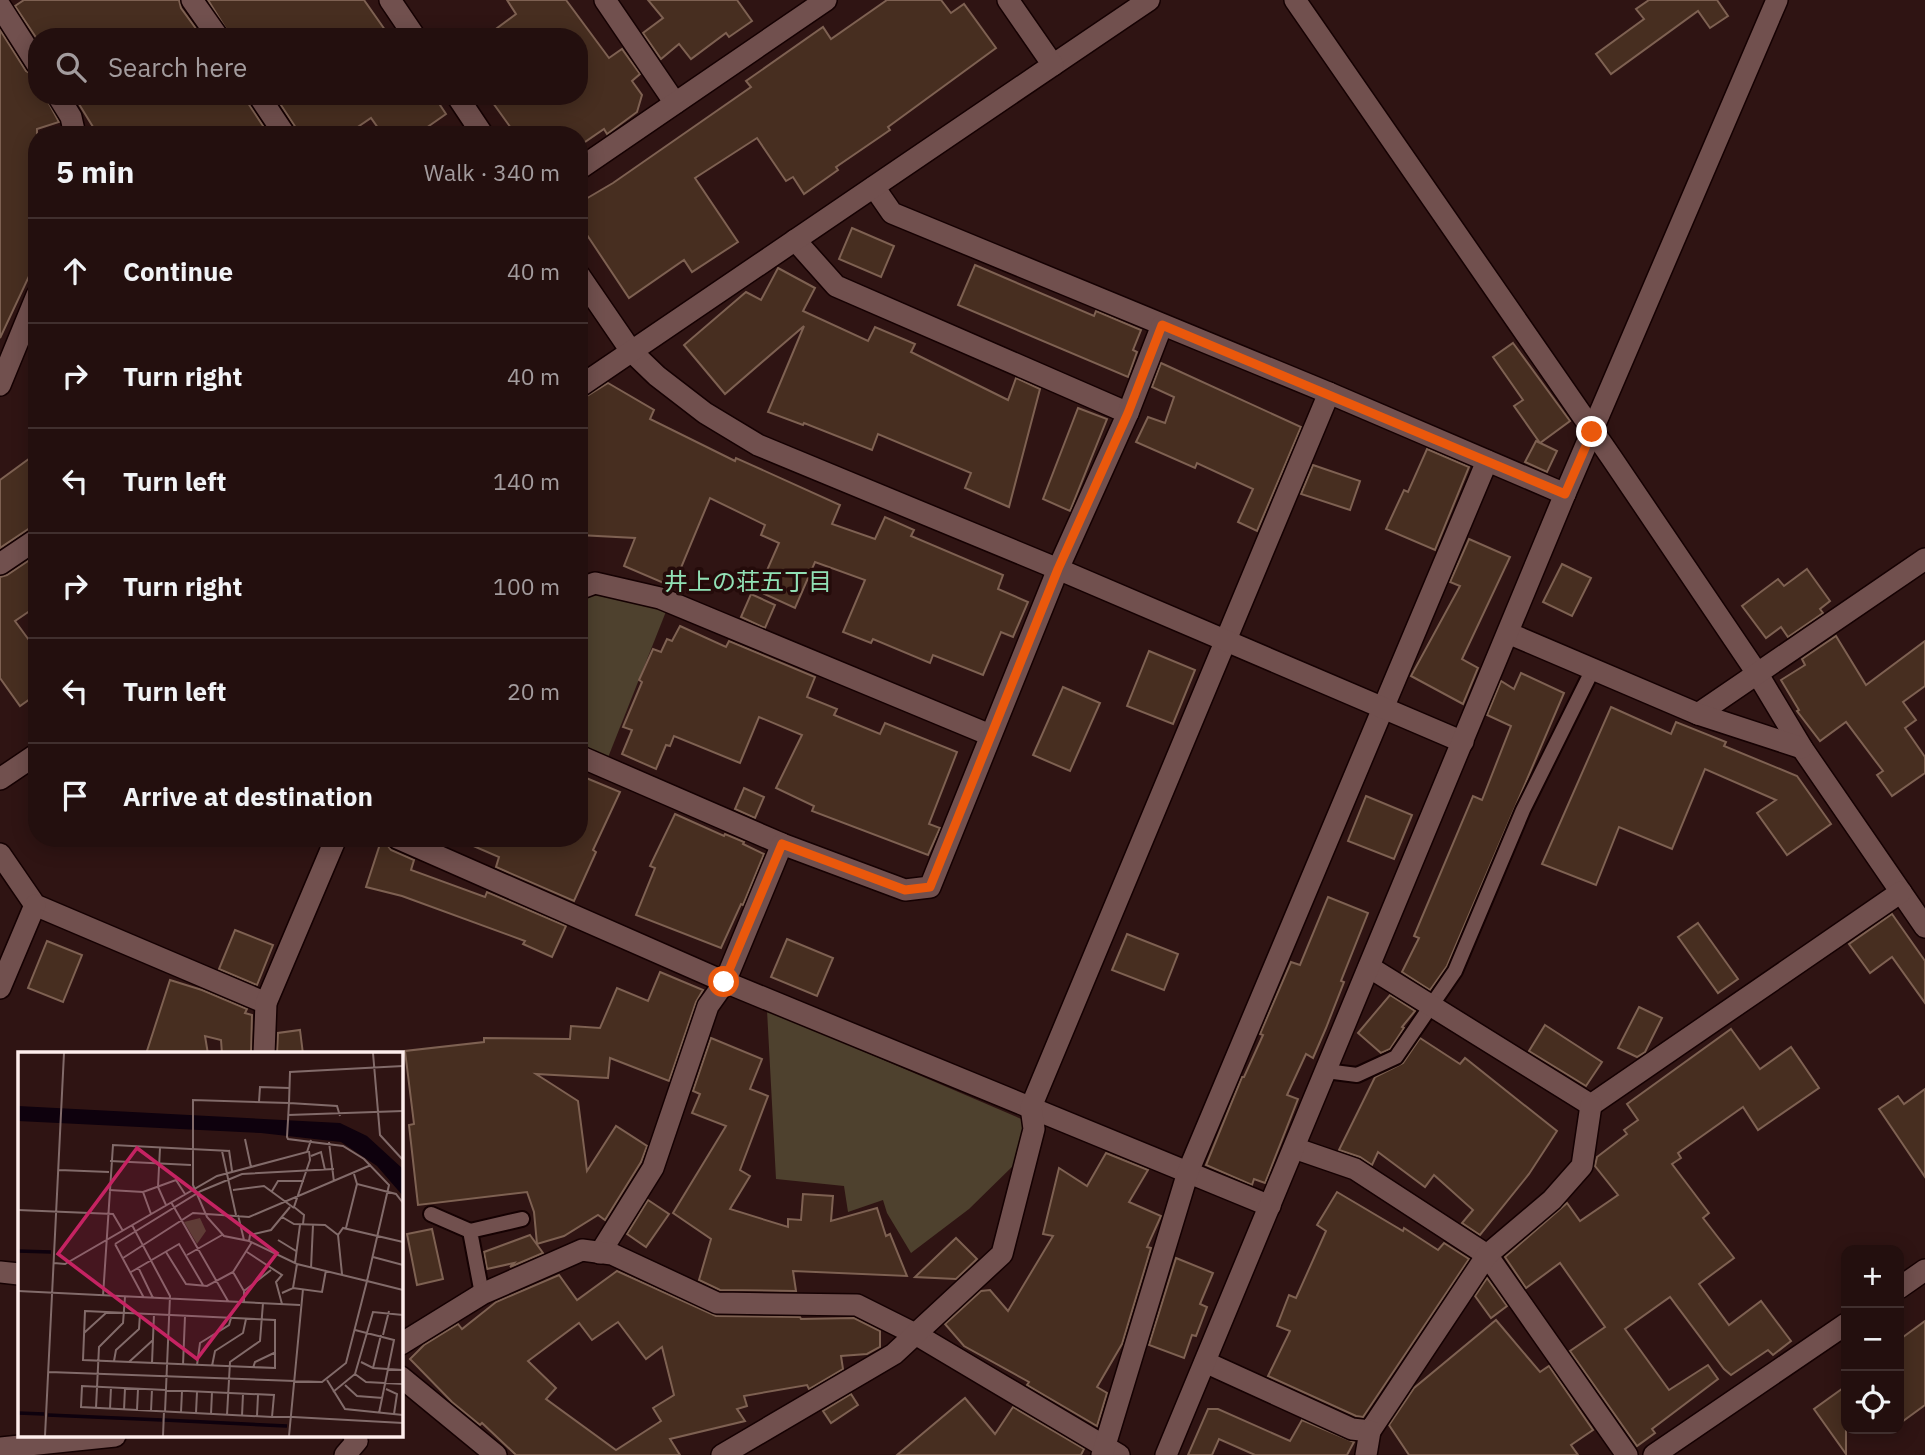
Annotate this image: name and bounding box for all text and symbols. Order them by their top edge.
search box [28,28,588,105]
icon: search [52,48,90,86]
text: Search here [108,50,247,84]
text: 5 min [56,152,134,191]
text: Walk · 340 m [424,157,560,187]
icon: ahead [56,252,94,290]
text: Continue [123,254,233,288]
text: 40 m [507,256,560,286]
icon: right [56,357,94,395]
text: Turn right [123,359,242,393]
text: 40 m [507,361,560,391]
route end [1576,416,1607,447]
icon: left [56,462,94,500]
text: Turn left [123,464,226,498]
text: 140 m [493,466,560,496]
district label: 井上の荘五丁目 [664,565,832,597]
icon: right [56,567,94,605]
text: Turn right [123,569,242,603]
text: 100 m [493,571,560,601]
icon: left [56,672,94,710]
text: Turn left [123,674,226,708]
text: 20 m [507,676,560,706]
icon: arrive [56,777,94,815]
text: Arrive at destination [123,779,373,813]
route start [708,966,739,997]
inset map [18,1052,402,1438]
map controls [1841,1245,1904,1434]
button: + [1841,1245,1904,1308]
button: − [1841,1308,1904,1371]
button: locate [1841,1371,1904,1434]

